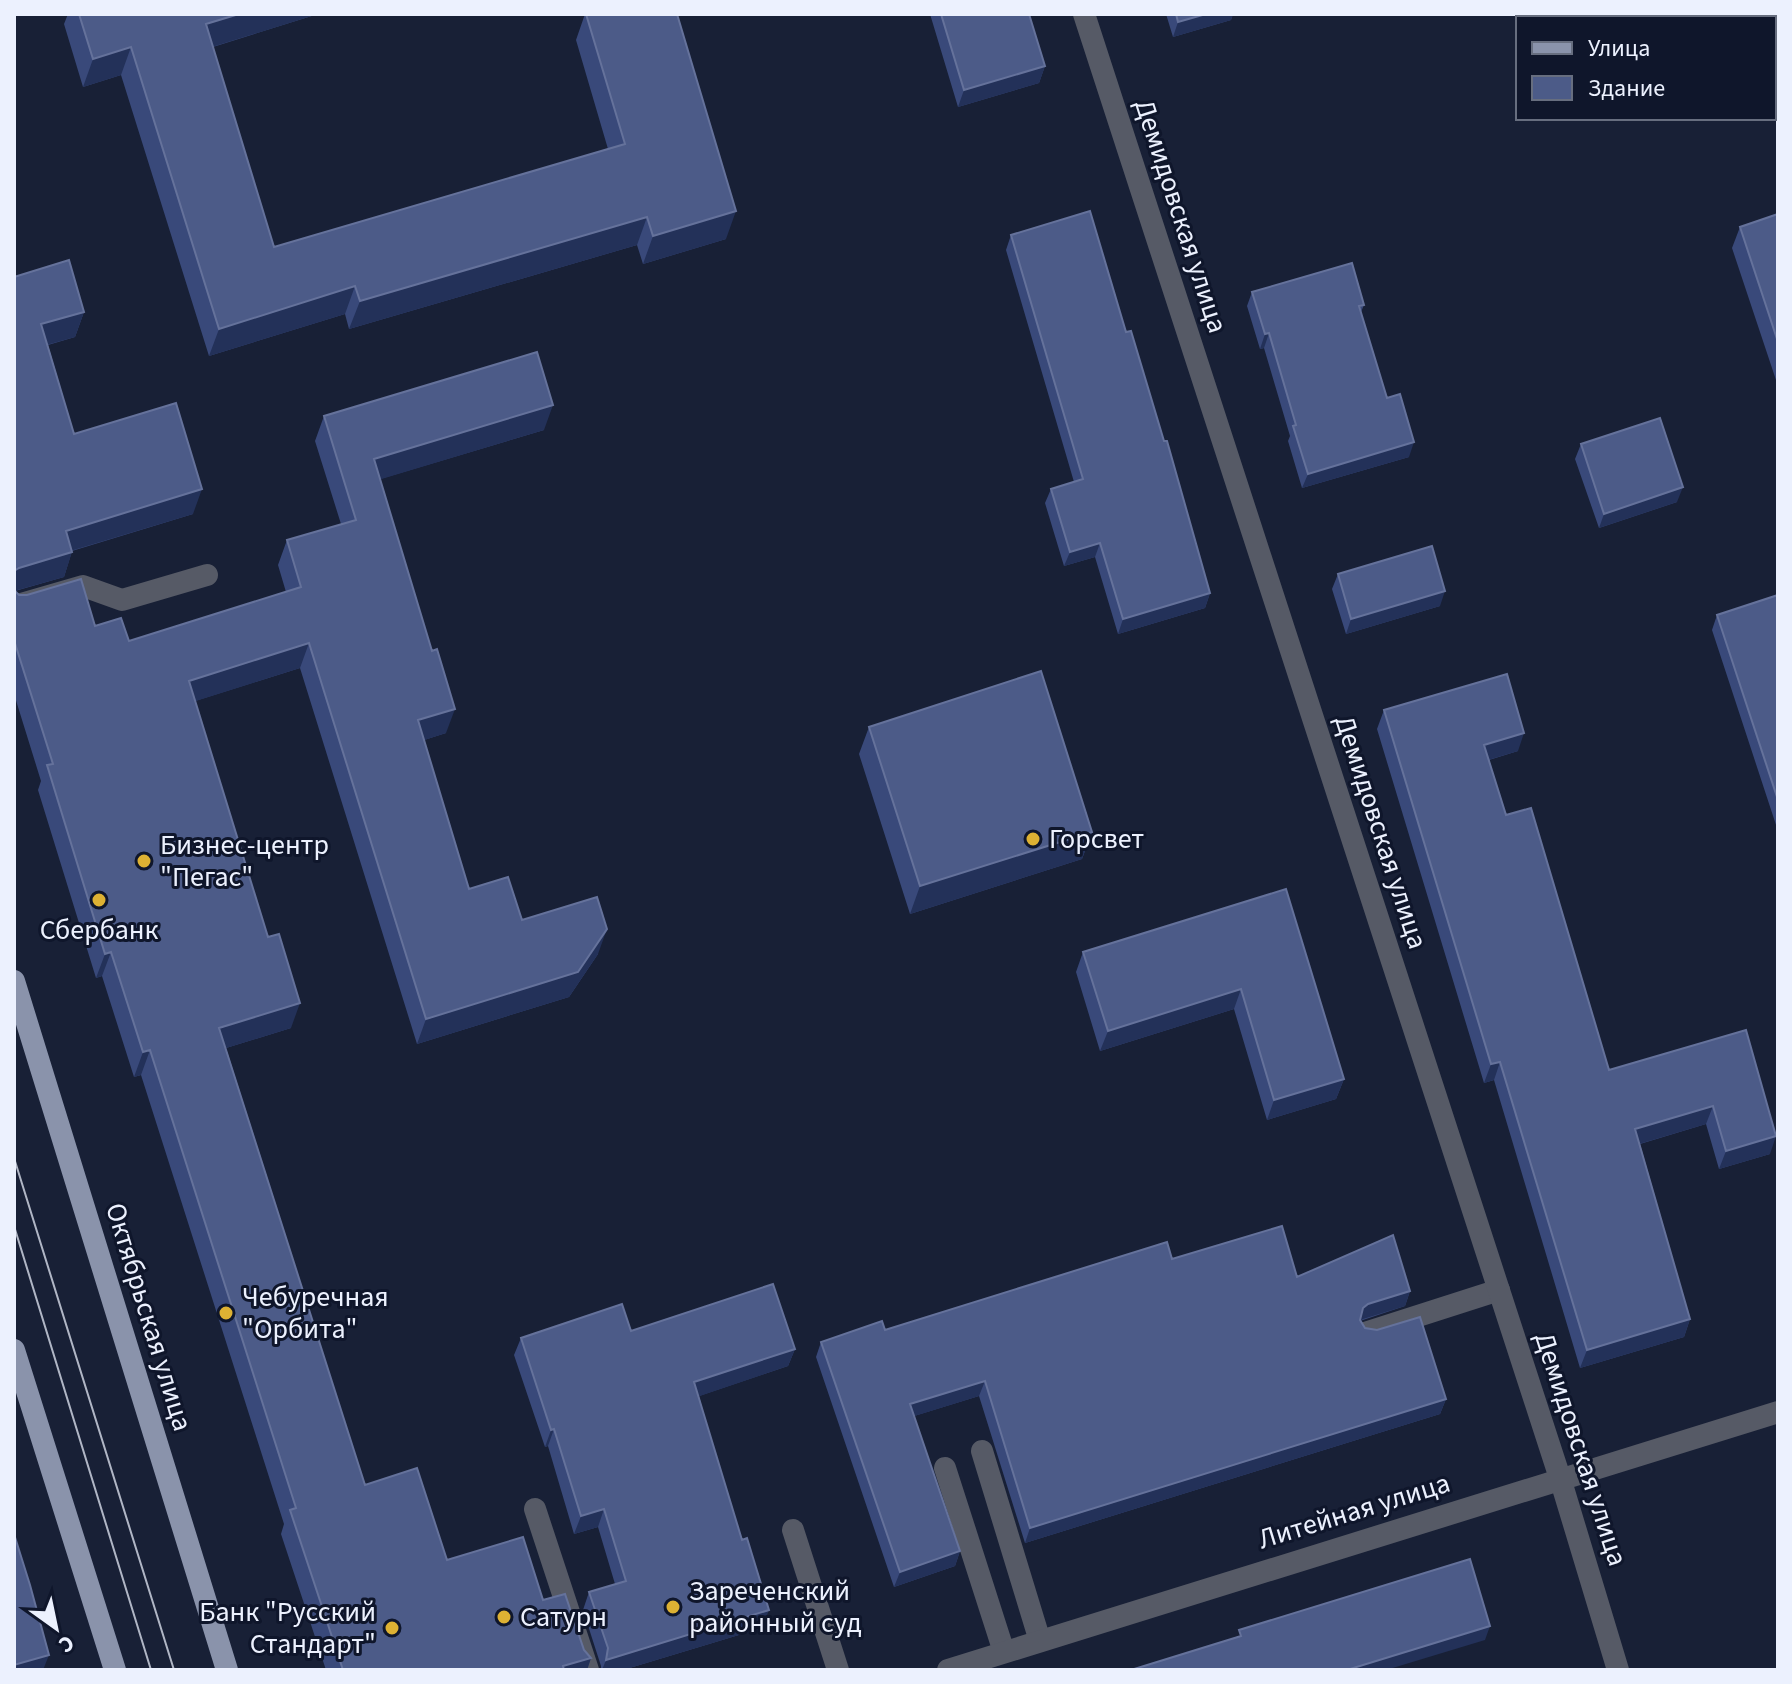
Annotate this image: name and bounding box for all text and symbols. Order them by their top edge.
legend [1516,16,1776,120]
text: Улица [1588,31,1650,66]
text: Здание [1588,71,1665,106]
street label: Демидовская улица [1124,94,1238,338]
street label: Демидовская улица [1324,710,1438,954]
place label: Горсвет [1049,819,1144,859]
place label: Бизнес-центр "Пегас" [160,825,329,897]
marker: Горсвет [1024,830,1042,848]
marker: Бизнес-центр "Пегас" [135,852,153,870]
marker: Сбербанк [90,891,108,909]
place label: Сбербанк [40,910,159,950]
street label: Октябрьская улица [95,1198,203,1436]
place label: Чебуречная "Орбита" [242,1277,389,1349]
marker: Чебуречная "Орбита" [217,1304,235,1322]
street label: Демидовская улица [1524,1327,1638,1571]
street label: Литейная улица [1253,1463,1455,1559]
place label: Зареченский районный суд [689,1571,862,1643]
north arrow [16,1588,96,1668]
place label: Банк "Русский Стандарт" [199,1592,376,1664]
place label: Сатурн [520,1597,607,1637]
marker: Зареченский районный суд [664,1598,682,1616]
marker: Сатурн [495,1608,513,1626]
marker: Банк "Русский Стандарт" [383,1619,401,1637]
text: С [52,1627,80,1661]

